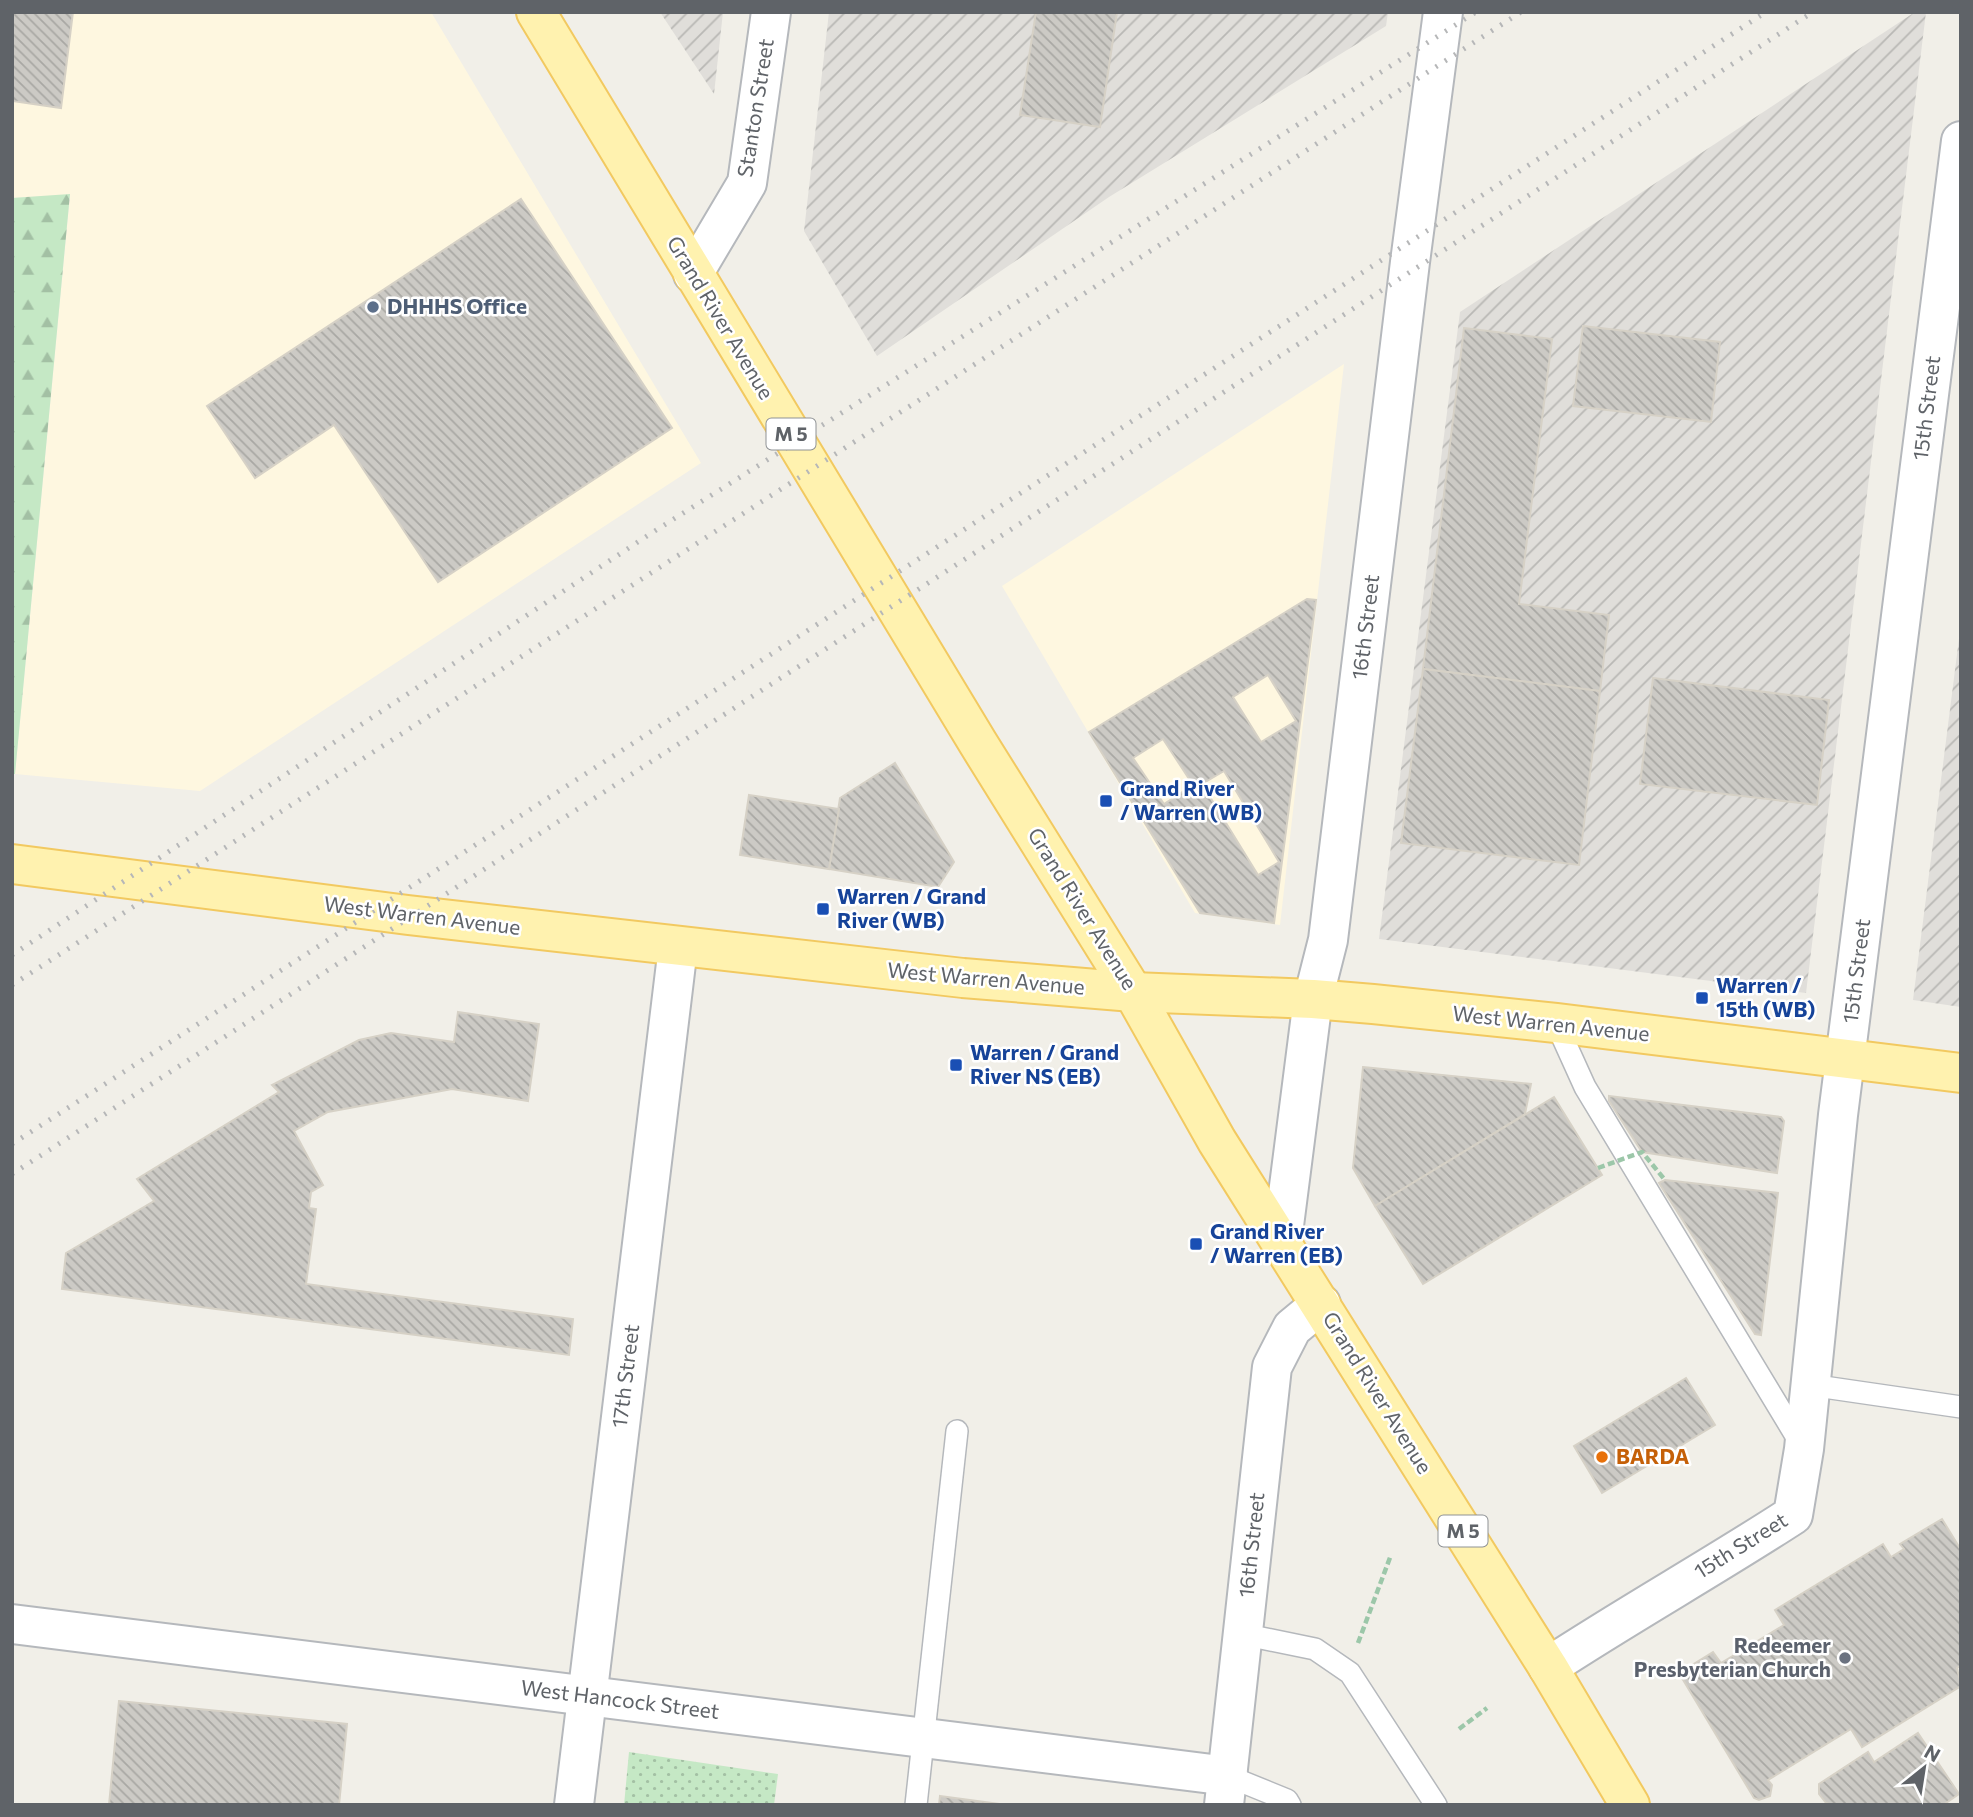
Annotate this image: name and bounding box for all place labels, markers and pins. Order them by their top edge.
place label: DHHHS Office [387,293,527,318]
marker: DHHHS Office [365,299,381,315]
place label: Grand River / Warren (WB) [1120,775,1262,824]
marker: Grand River / Warren (WB) [1098,793,1114,809]
place label: Warren / Grand River (WB) [837,883,986,932]
marker: Warren / Grand River (WB) [815,901,831,917]
place label: Warren / 15th (WB) [1716,972,1815,1021]
marker: Warren / 15th (WB) [1694,990,1710,1006]
place label: Warren / Grand River NS (EB) [970,1039,1119,1088]
marker: Warren / Grand River NS (EB) [948,1057,964,1073]
place label: Grand River / Warren (EB) [1210,1218,1343,1267]
marker: Grand River / Warren (EB) [1188,1236,1204,1252]
place label: BARDA [1616,1443,1689,1468]
marker: BARDA [1594,1449,1610,1465]
place label: Redeemer Presbyterian Church [1634,1632,1831,1681]
marker: Redeemer Presbyterian Church [1837,1650,1853,1666]

